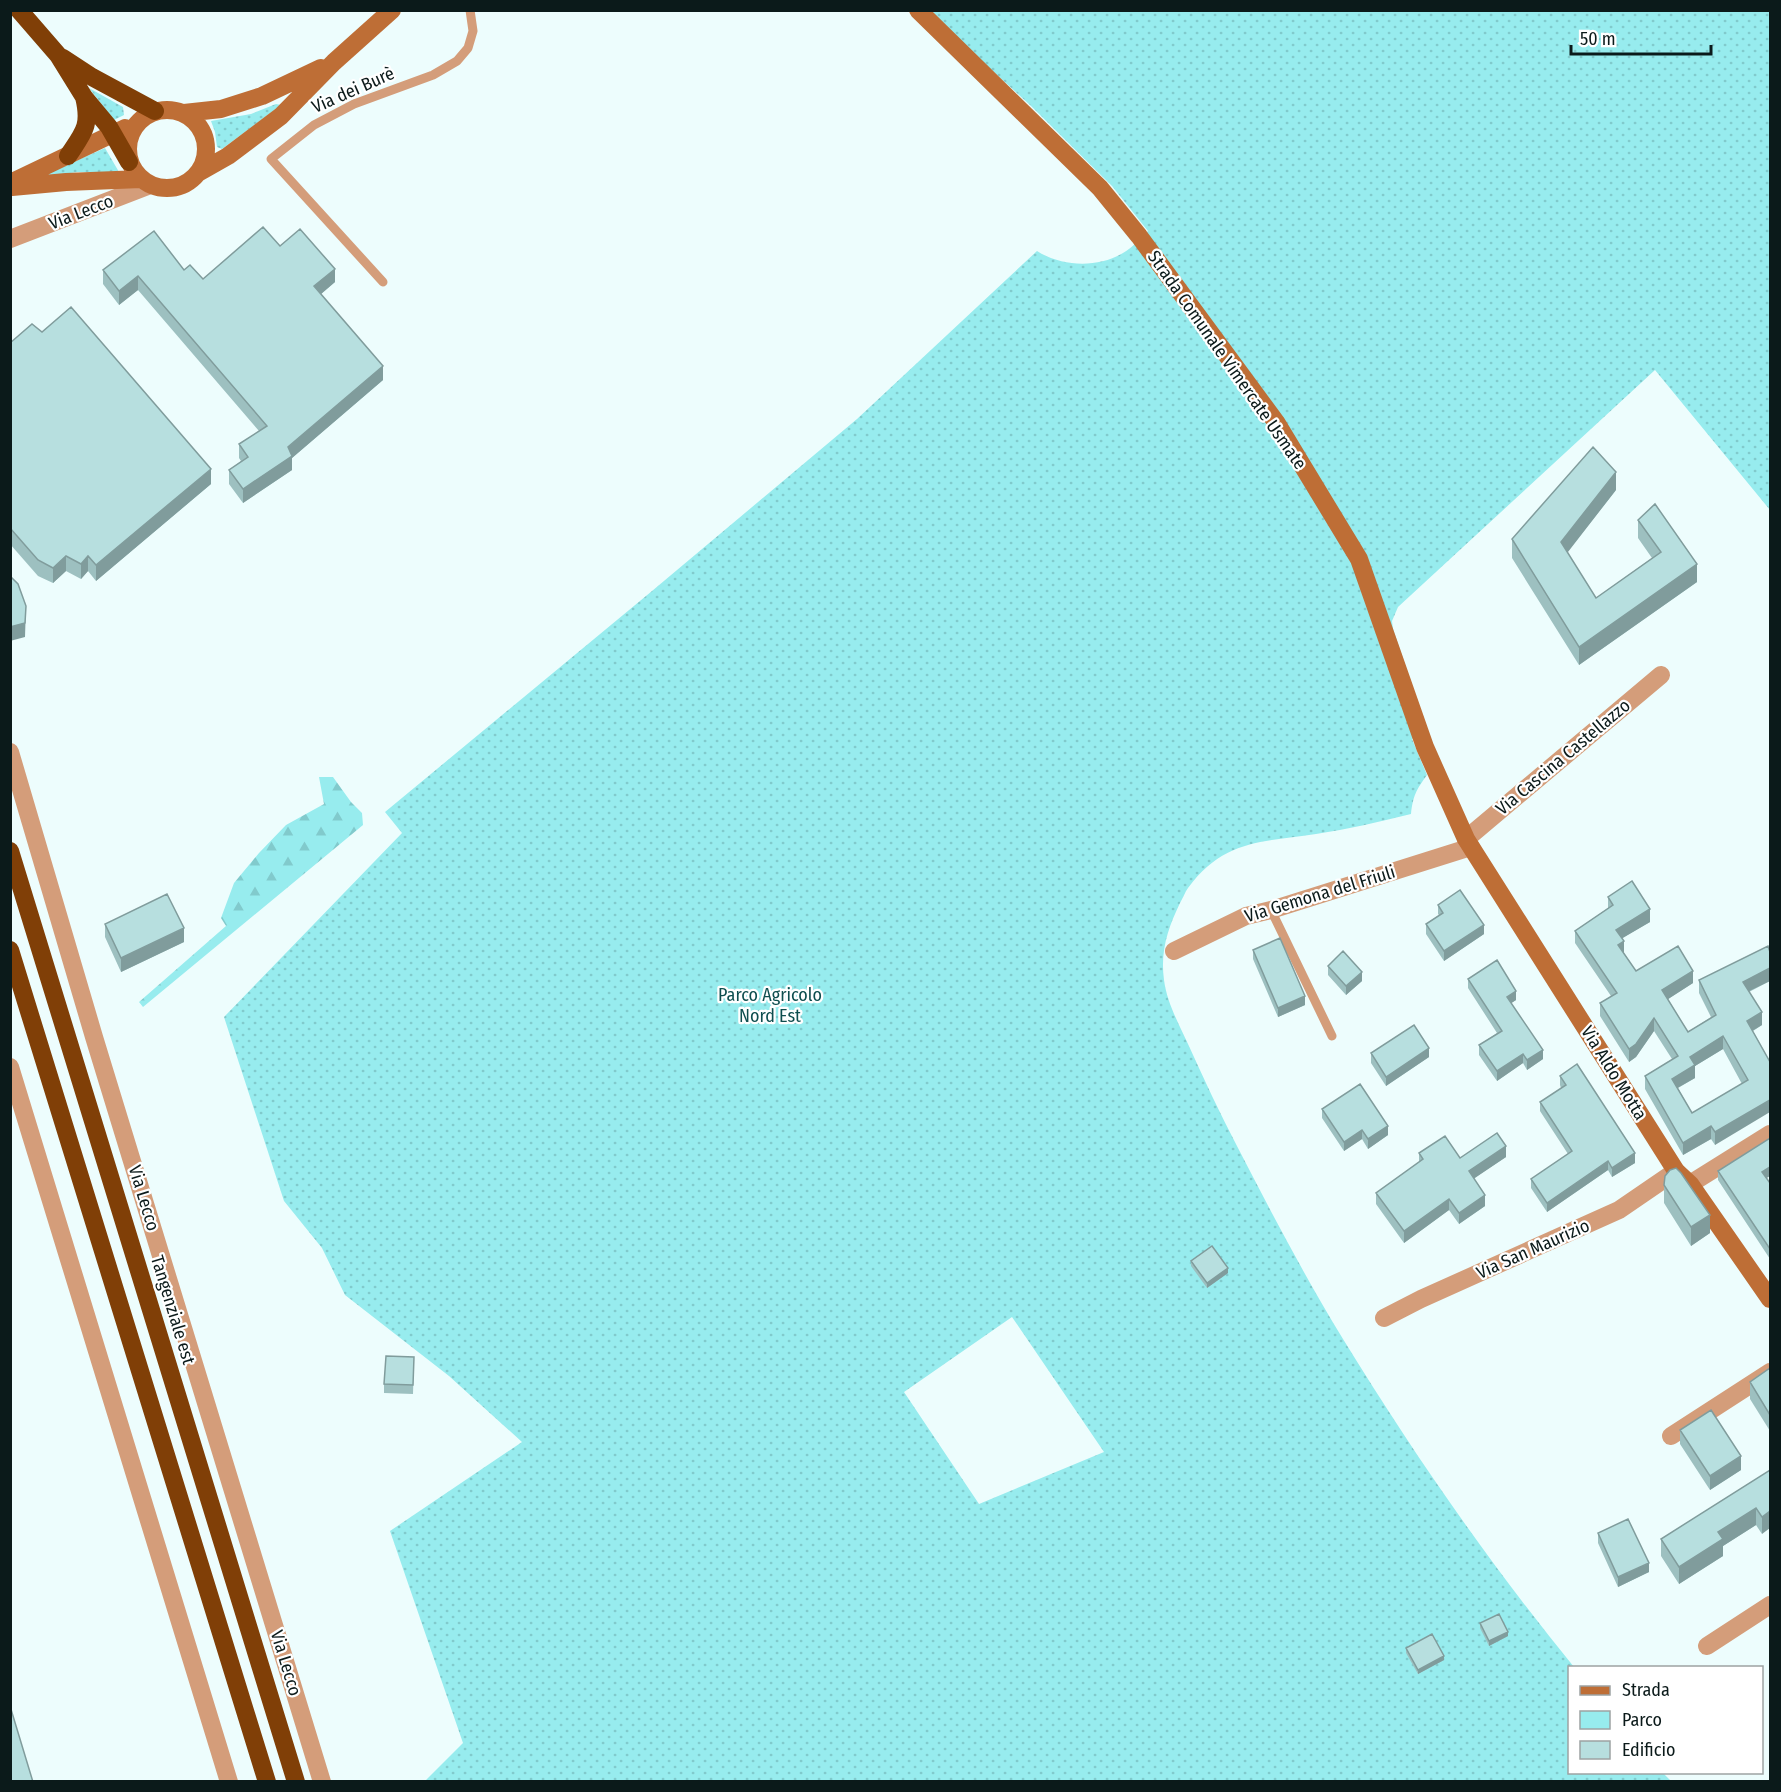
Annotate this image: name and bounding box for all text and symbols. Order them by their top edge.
scale bar [1571,18,1710,56]
text: 50 m [1580,28,1616,50]
street label: Via dei Burè [308,62,398,118]
street label: Via Lecco [46,190,116,234]
street label: Strada Comunale Vimercate Usmate [1143,246,1311,474]
street label: Via Cascina Castellazzo [1491,694,1635,820]
street label: Via Gemona del Friuli [1242,861,1398,927]
park label: Parco Agricolo Nord Est [718,984,822,1027]
street label: Via Aldo Motta [1576,1022,1652,1124]
street label: Via Lecco [124,1163,164,1233]
street label: Via San Maurizio [1473,1214,1593,1284]
street label: Tangenziale est [146,1253,200,1367]
street label: Via Lecco [266,1628,306,1698]
legend [1568,1666,1763,1774]
text: Strada [1622,1679,1670,1701]
text: Parco [1622,1709,1662,1731]
text: Edificio [1622,1739,1675,1761]

